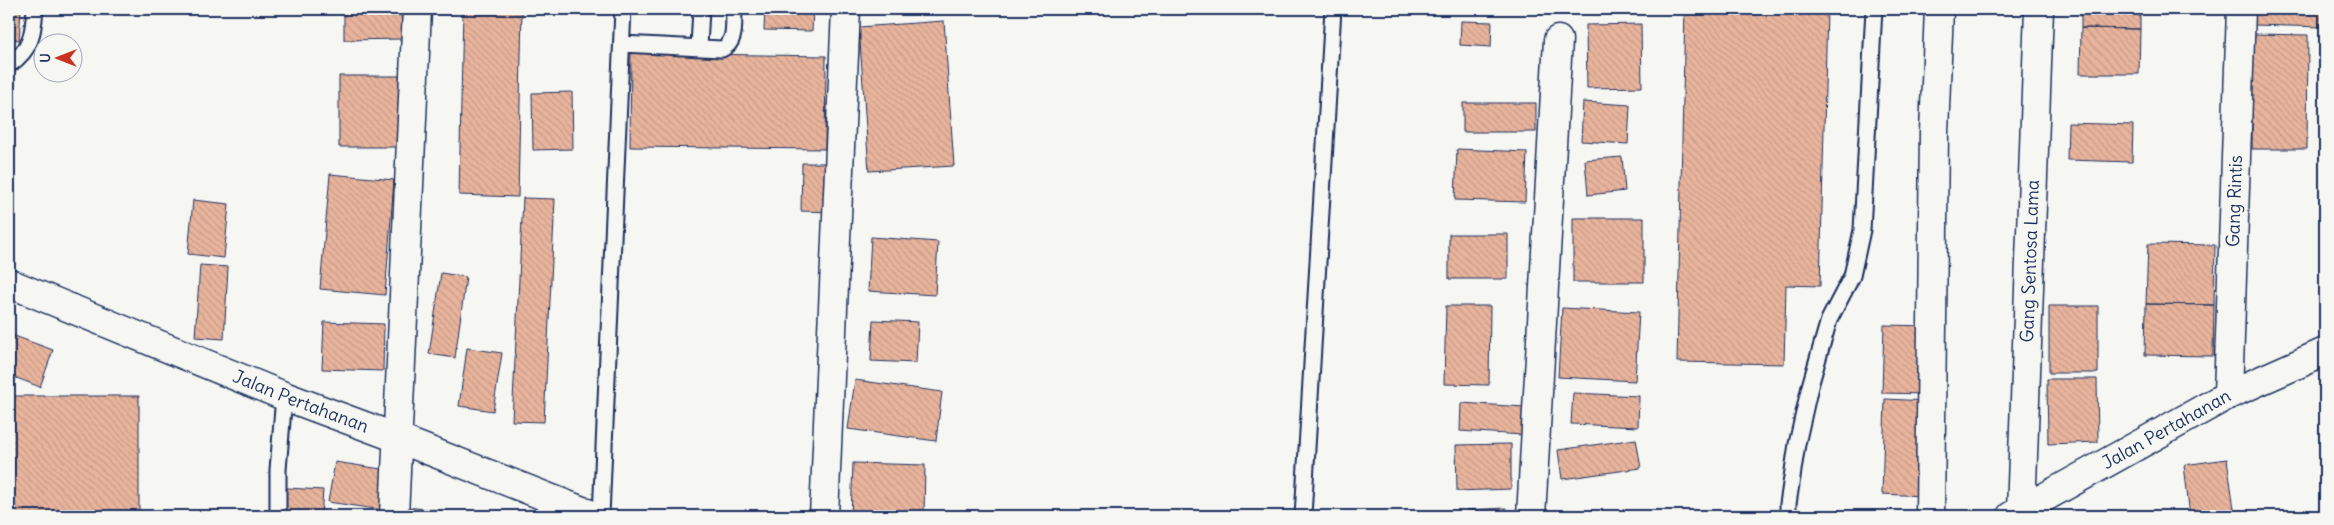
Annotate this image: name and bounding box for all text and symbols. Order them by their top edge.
north arrow [32,32,82,82]
text: U [36,53,54,63]
street label: Gang Rintis [2221,155,2247,248]
street label: Gang Sentosa Lama [2015,179,2044,343]
street label: Jalan Pertahanan [230,364,372,438]
street label: Jalan Pertahanan [2098,384,2235,474]

